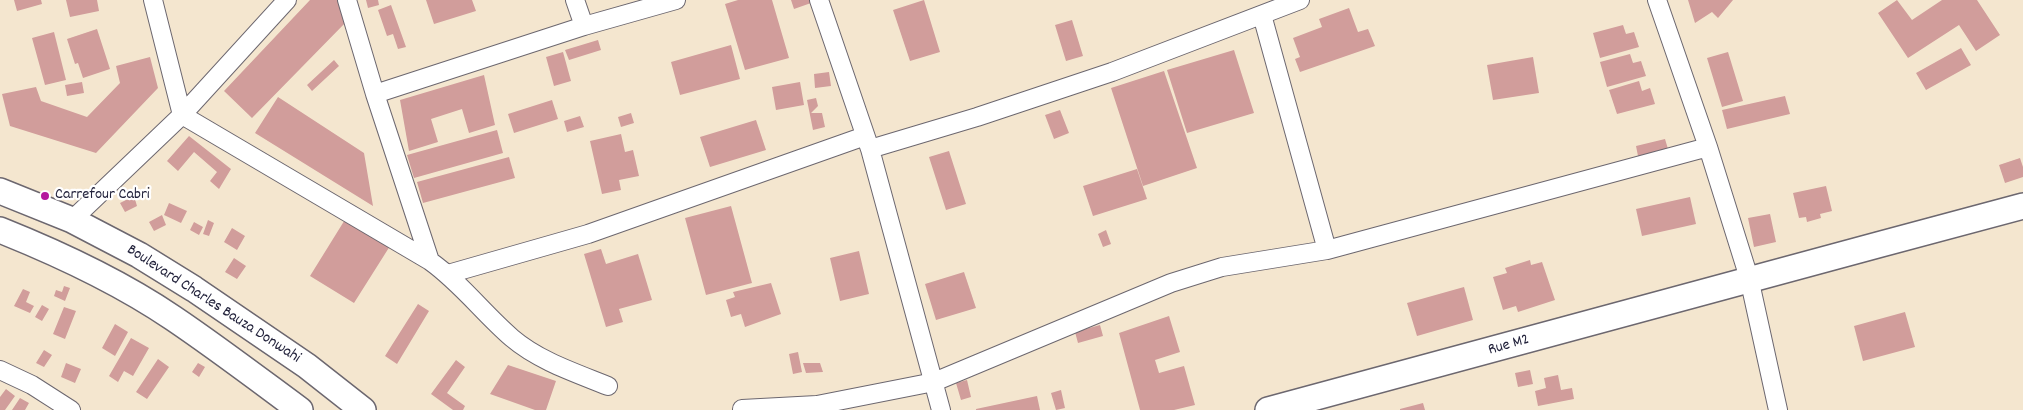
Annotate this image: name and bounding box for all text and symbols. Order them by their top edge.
place label: Carrefour Cabri [55,186,150,206]
marker: Carrefour Cabri [39,190,51,202]
street label: Boulevard Charles Bauza Donwahi [122,241,304,369]
street label: Rue M2 [1486,331,1532,361]

